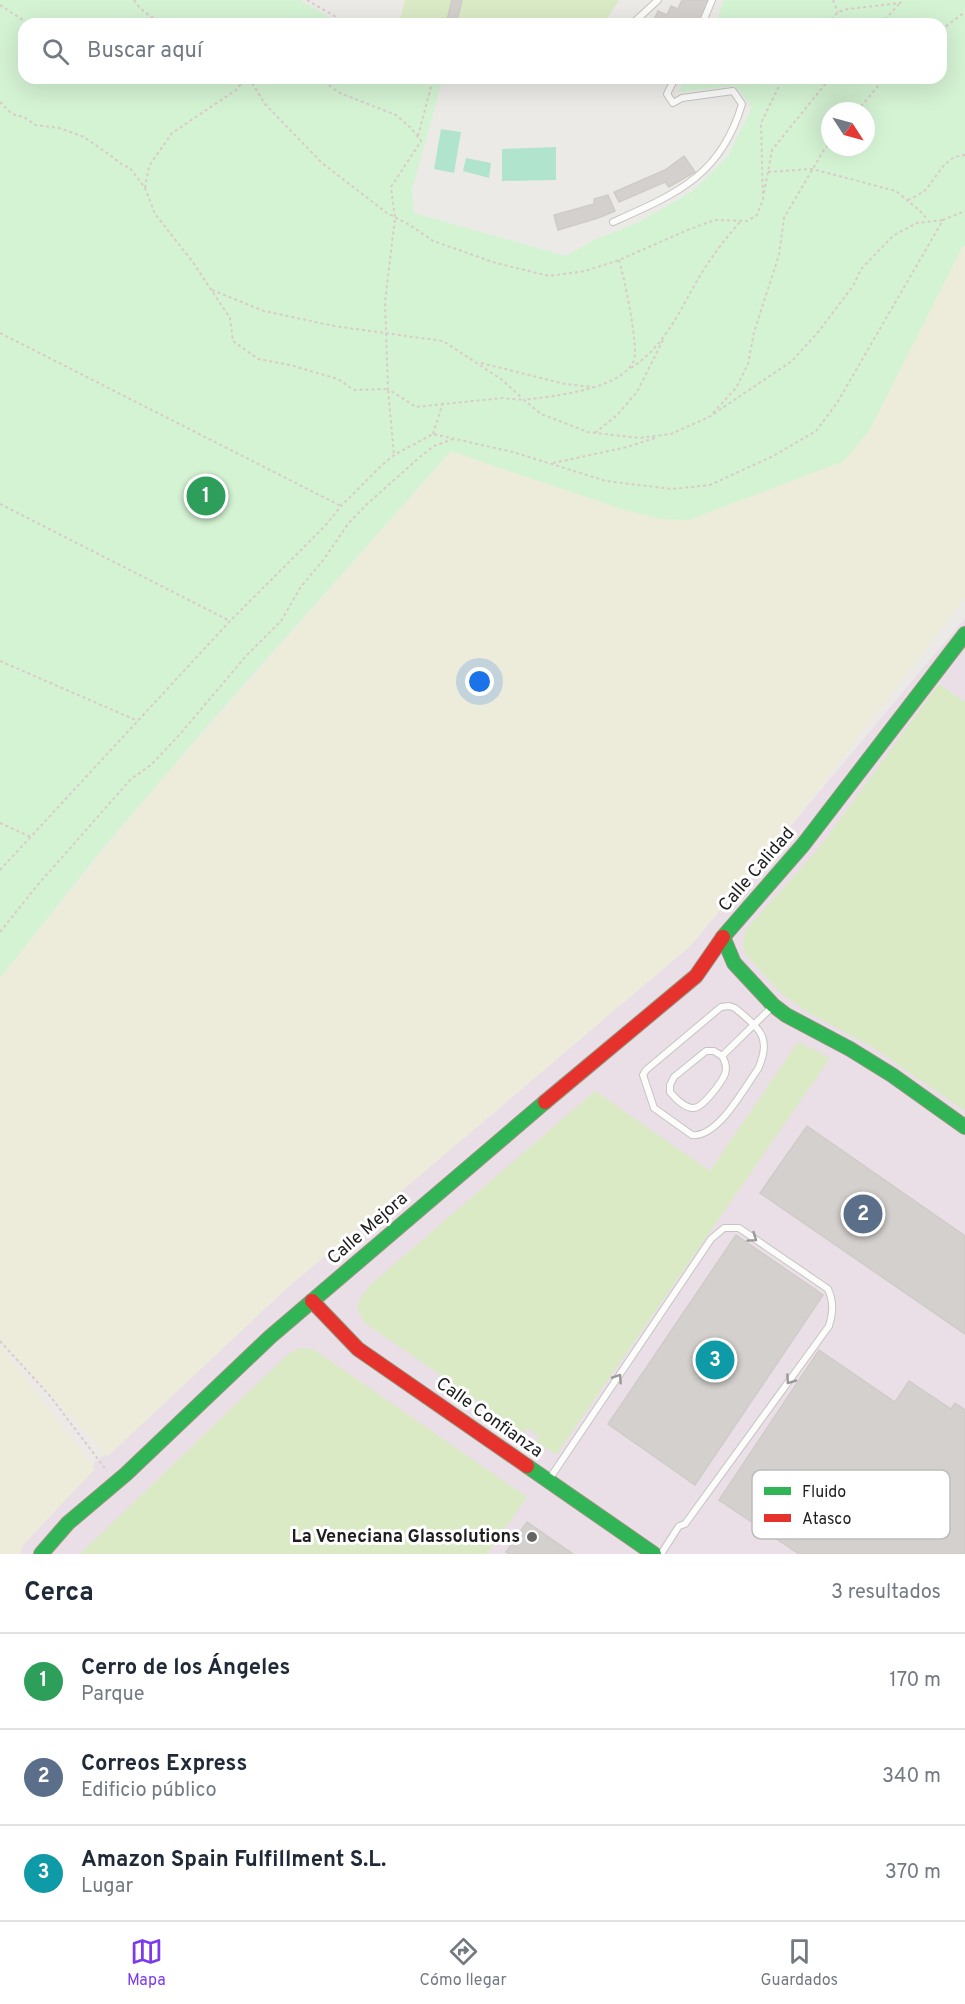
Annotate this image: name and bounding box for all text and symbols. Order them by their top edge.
search box [18,18,947,84]
icon: search [39,35,72,68]
text: Buscar aquí [87,38,203,65]
north arrow [821,102,875,156]
pin: 1 [186,474,226,518]
your location [465,667,494,696]
street label: Calle Calidad [714,823,800,917]
street label: Calle Mejora [323,1188,413,1270]
pin: 2 [844,1192,882,1236]
one-way arrow [746,1231,757,1242]
pin: 3 [696,1338,734,1382]
street label: Calle Confianza [431,1373,547,1463]
one-way arrow [611,1373,622,1384]
one-way arrow [786,1373,797,1384]
legend [752,1470,950,1539]
text: Fluido [802,1483,846,1503]
text: Atasco [802,1510,851,1530]
place label: La Veneciana Glassolutions [292,1526,520,1549]
marker: La Veneciana Glassolutions [525,1530,539,1544]
text: Cerca [24,1577,94,1610]
text: 3 resultados [831,1580,941,1606]
text: Cerro de los Ángeles [81,1655,290,1682]
text: 1 [40,1668,48,1694]
text: 170 m [889,1668,941,1694]
text: Parque [81,1682,144,1708]
text: Correos Express [81,1751,247,1778]
text: 2 [37,1764,50,1790]
text: 340 m [882,1764,941,1790]
text: Edificio público [81,1778,217,1804]
text: Amazon Spain Fulfillment S.L. [81,1847,386,1874]
text: 3 [38,1860,50,1886]
text: 370 m [885,1860,941,1886]
text: Lugar [81,1874,133,1900]
tab: Mapa [127,1935,166,1991]
tab: Cómo llegar [420,1935,507,1991]
tab: Guardados [761,1935,838,1991]

